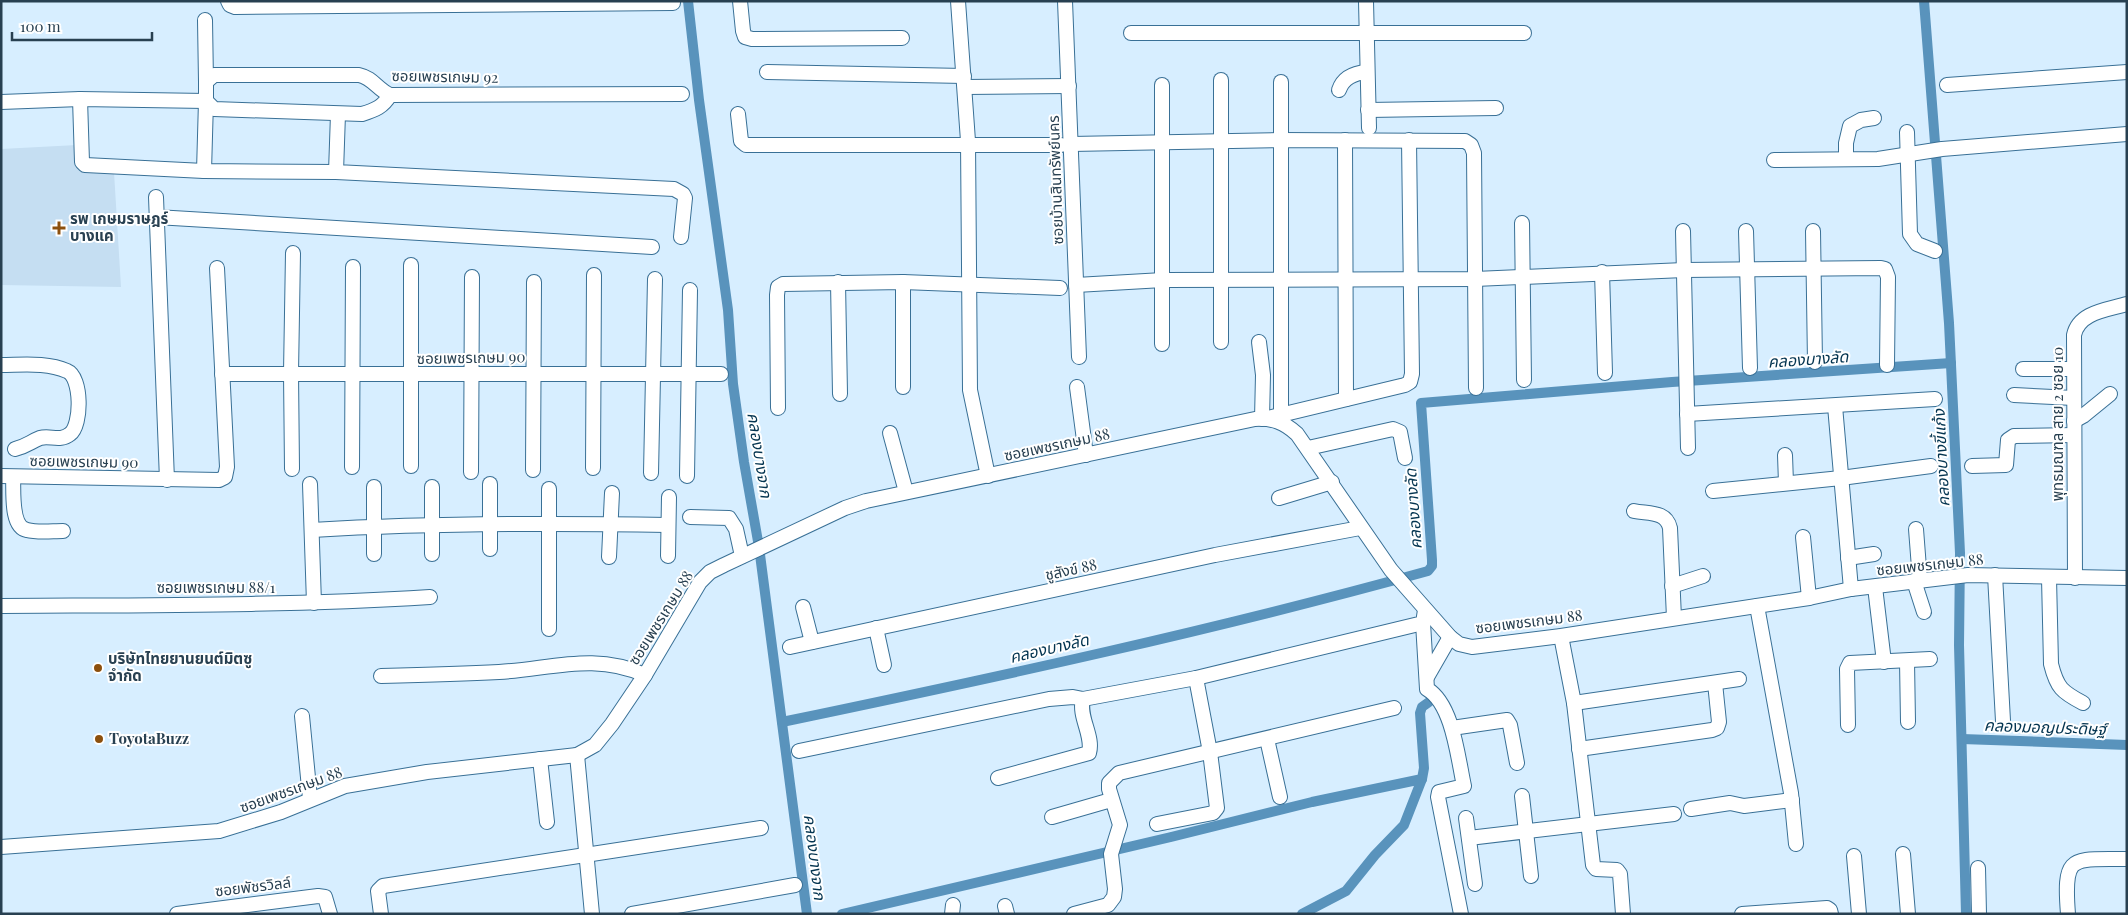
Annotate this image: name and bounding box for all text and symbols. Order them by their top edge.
scale bar [12,10,152,42]
text: 100 m [20,16,61,36]
street label: ซอยเพชรเกษม 92 [391,65,499,87]
street label: ซอยบ้านสินทรัพย์นคร [1043,115,1067,245]
place label: รพ เกษมราษฎร์ บางแค [70,208,168,245]
marker: รพ เกษมราษฎร์ บางแค [52,221,66,235]
water label: คลองบางลัด [1767,345,1850,372]
street label: ซอยเพชรเกษม 90 [417,346,525,368]
street label: พุทธมณฑล สาย 2 ซอย 10 [2047,347,2067,501]
water label: คลองบางขี้แก้ง [1927,407,1954,507]
water label: คลองบางจาก [743,411,778,500]
street label: ซอยเพชรเกษม 88 [1002,423,1112,465]
street label: ซอยเพชรเกษม 90 [30,450,138,472]
water label: คลองบางลัด [1399,467,1426,550]
street label: ซอยเพชรเกษม 88 [1875,548,1985,580]
street label: ชูสังข์ 88 [1043,554,1099,584]
street label: ซอยเพชรเกษม 88 [623,566,697,668]
street label: ซอยเพชรเกษม 88/1 [157,577,276,597]
street label: ซอยเพชรเกษม 88 [1474,605,1584,637]
water label: คลองบางลัด [1007,628,1092,667]
place label: บริษัทไทยยานยนต์มิตซู จำกัด [108,648,252,685]
marker: บริษัทไทยยานยนต์มิตซู จำกัด [92,662,104,674]
water label: คลองมอญประดิษฐ์ [1984,714,2109,739]
place label: ToyotaBuzz [109,728,189,748]
marker: ToyotaBuzz [93,733,105,745]
street label: ซอยเพชรเกษม 88 [237,761,345,817]
water label: คลองบางจาก [800,813,831,902]
street label: ซอยพัชรวิลล์ [214,871,292,901]

